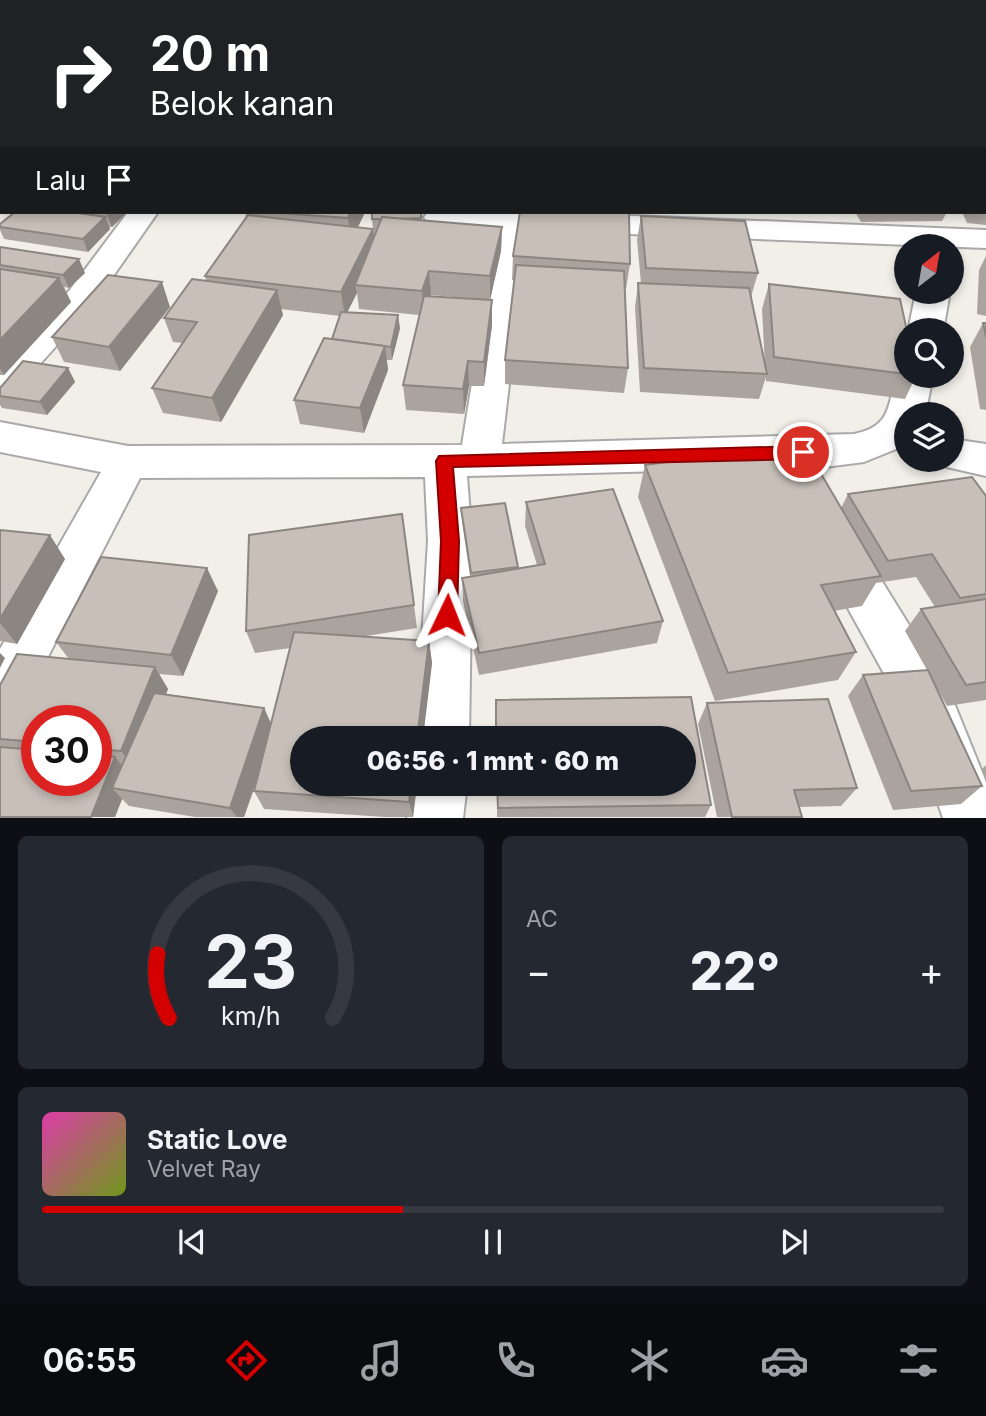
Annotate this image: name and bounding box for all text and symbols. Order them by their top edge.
text: 20 m [150,24,270,83]
icon: right [35,28,126,119]
text: Belok kanan [150,84,334,123]
icon: arrive [100,161,138,199]
text: Lalu [35,165,86,196]
north arrow [894,234,964,304]
map controls [894,234,964,472]
button: search [894,318,964,388]
button: layers [894,402,964,472]
pin [773,422,833,482]
icon: arrive [784,433,822,471]
position arrow [410,578,484,652]
speed limit sign: 30 [21,705,112,796]
text: 06:56 · 1 mnt · 60 m [367,745,619,776]
text: AC [526,905,558,933]
text: 23 [205,918,297,1007]
text: 22° [690,940,780,1003]
text: − [526,948,551,994]
text: + [919,948,944,994]
text: km/h [221,1001,281,1031]
text: Static Love [147,1124,288,1155]
text: Velvet Ray [147,1155,261,1183]
icon: previous [173,1223,211,1261]
icon: pause [474,1223,512,1261]
icon: next [775,1223,813,1261]
icon: directions [222,1336,271,1385]
icon: music [357,1336,406,1385]
icon: phone [491,1336,540,1385]
icon: climate [625,1336,674,1385]
icon: car [760,1336,809,1385]
icon: filters [894,1336,943,1385]
text: 06:55 [43,1341,137,1380]

